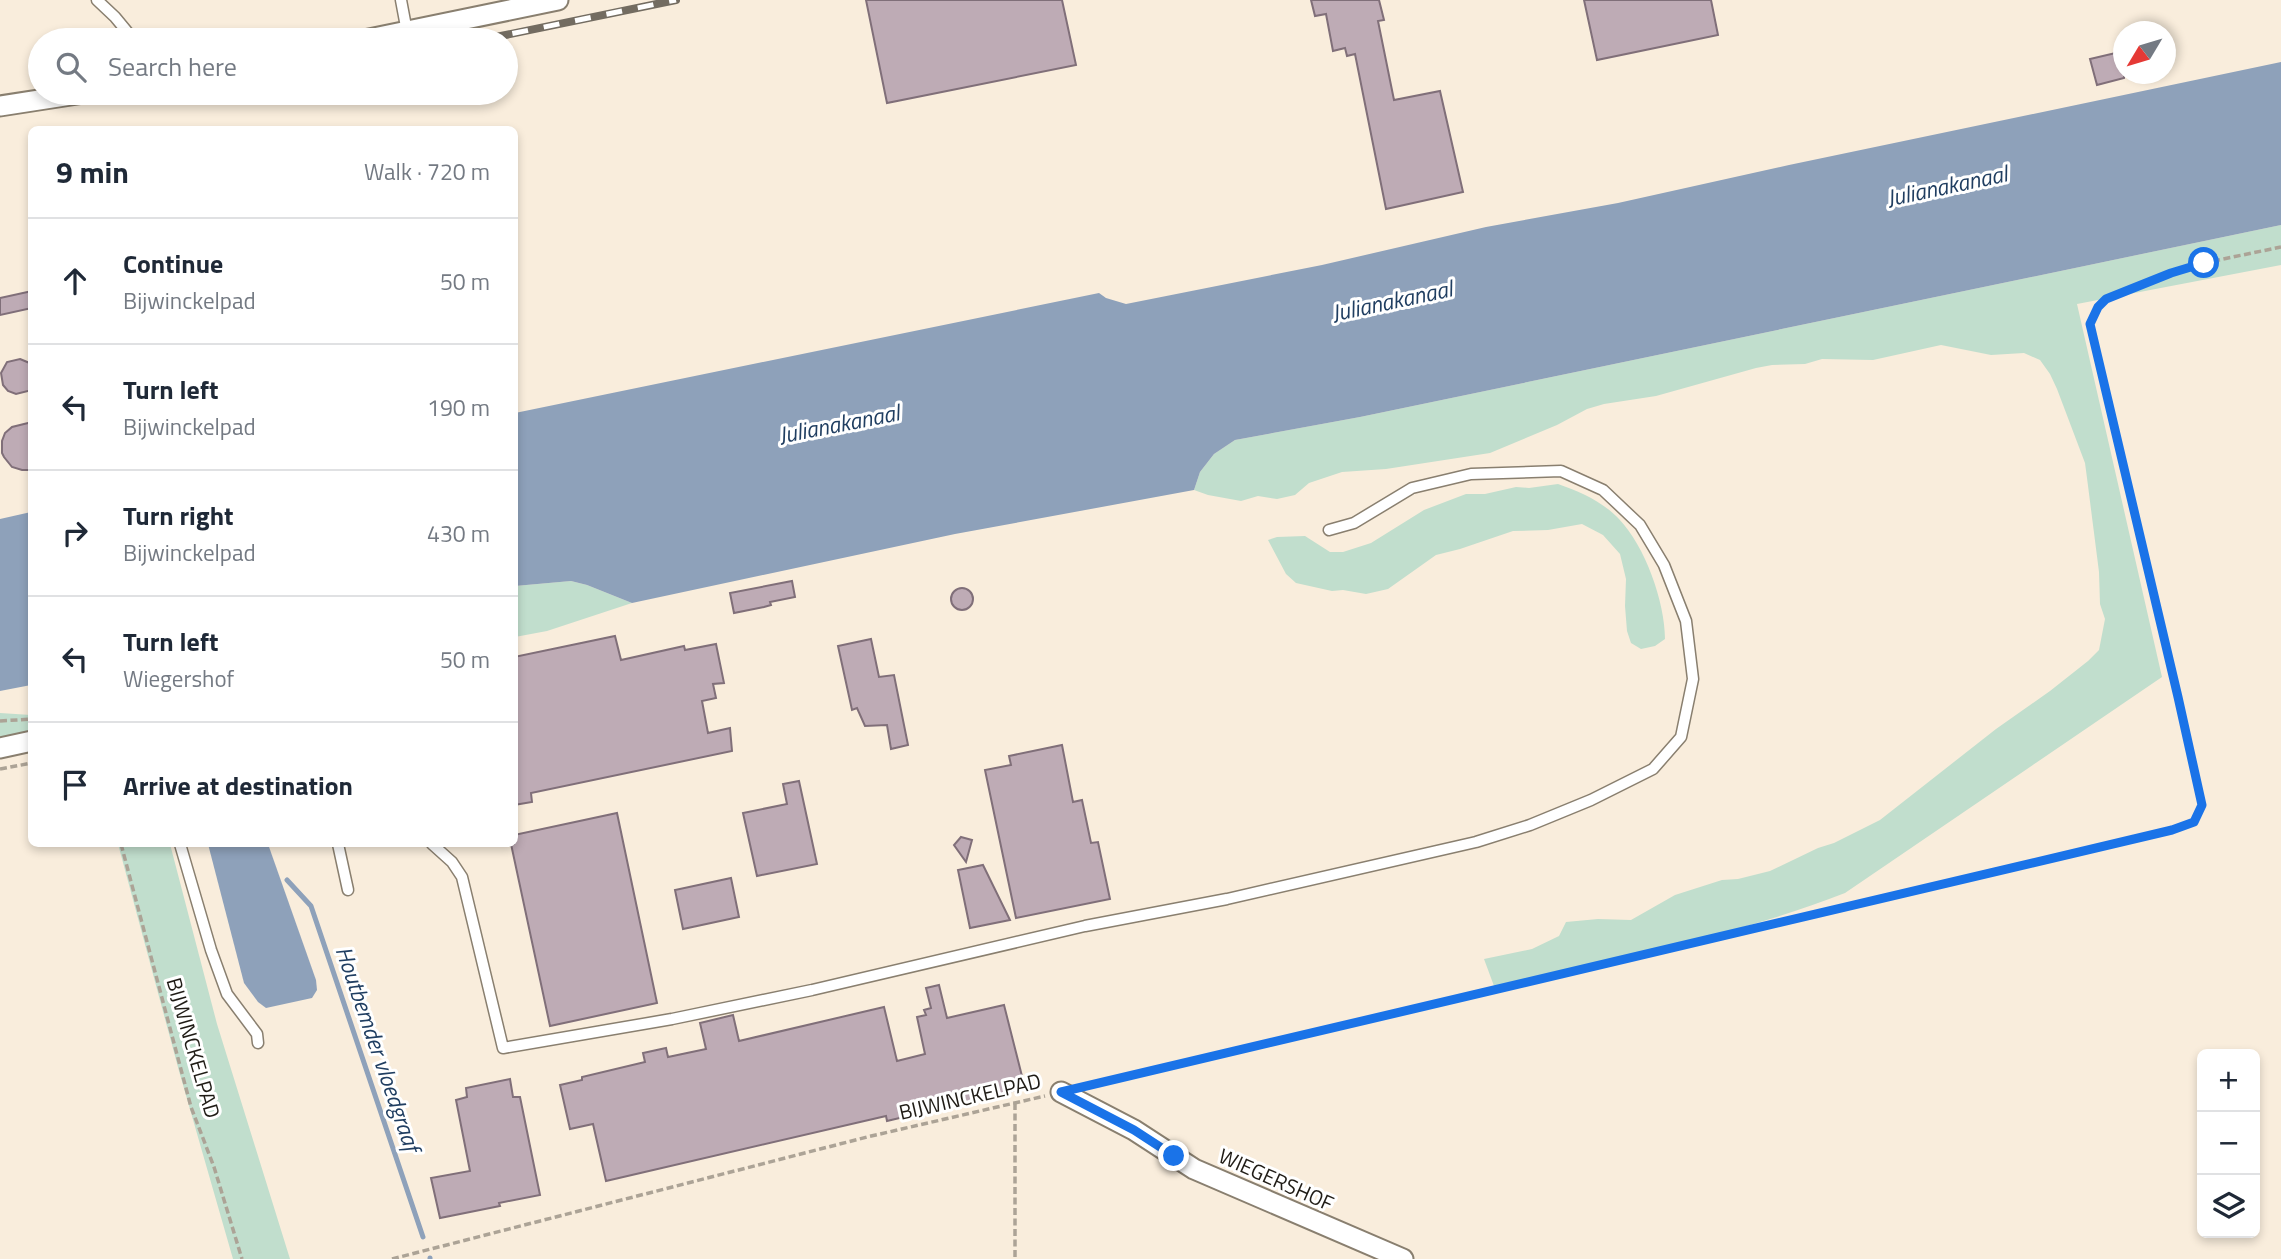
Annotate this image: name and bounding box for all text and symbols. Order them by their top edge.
north arrow [2113,21,2176,84]
search box [28,28,518,105]
text: Search here [108,47,237,86]
icon: search [52,48,90,86]
text: 9 min [56,149,129,195]
text: Walk · 720 m [364,154,490,189]
water label: Julianakanaal [1883,155,2013,215]
text: Continue [123,244,223,283]
route start [2188,247,2219,278]
icon: ahead [56,262,94,300]
text: 50 m [440,264,490,299]
water label: Julianakanaal [1328,270,1458,330]
text: Bijwinckelpad [123,283,256,318]
text: Turn left [123,370,218,409]
icon: left [56,388,94,426]
text: 190 m [427,390,490,425]
water label: Julianakanaal [775,394,905,452]
text: Bijwinckelpad [123,409,256,444]
text: Turn right [123,496,234,535]
icon: right [56,514,94,552]
text: 430 m [427,516,490,551]
text: Bijwinckelpad [123,535,256,570]
text: Turn left [123,622,218,661]
icon: left [56,640,94,678]
text: 50 m [440,642,490,677]
text: Wiegershof [123,661,234,696]
icon: arrive [56,766,94,804]
text: Arrive at destination [123,766,353,805]
water label: Houtbemder vloedgraaf [327,941,431,1160]
street label: BIJWINCKELPAD [159,974,229,1122]
map controls [2197,1049,2260,1238]
button: + [2197,1049,2260,1112]
street label: BIJWINCKELPAD [896,1064,1044,1128]
button: − [2197,1112,2260,1175]
street label: WIEGERSHOF [1214,1139,1339,1219]
route end [1158,1140,1189,1171]
button: layers [2197,1175,2260,1238]

